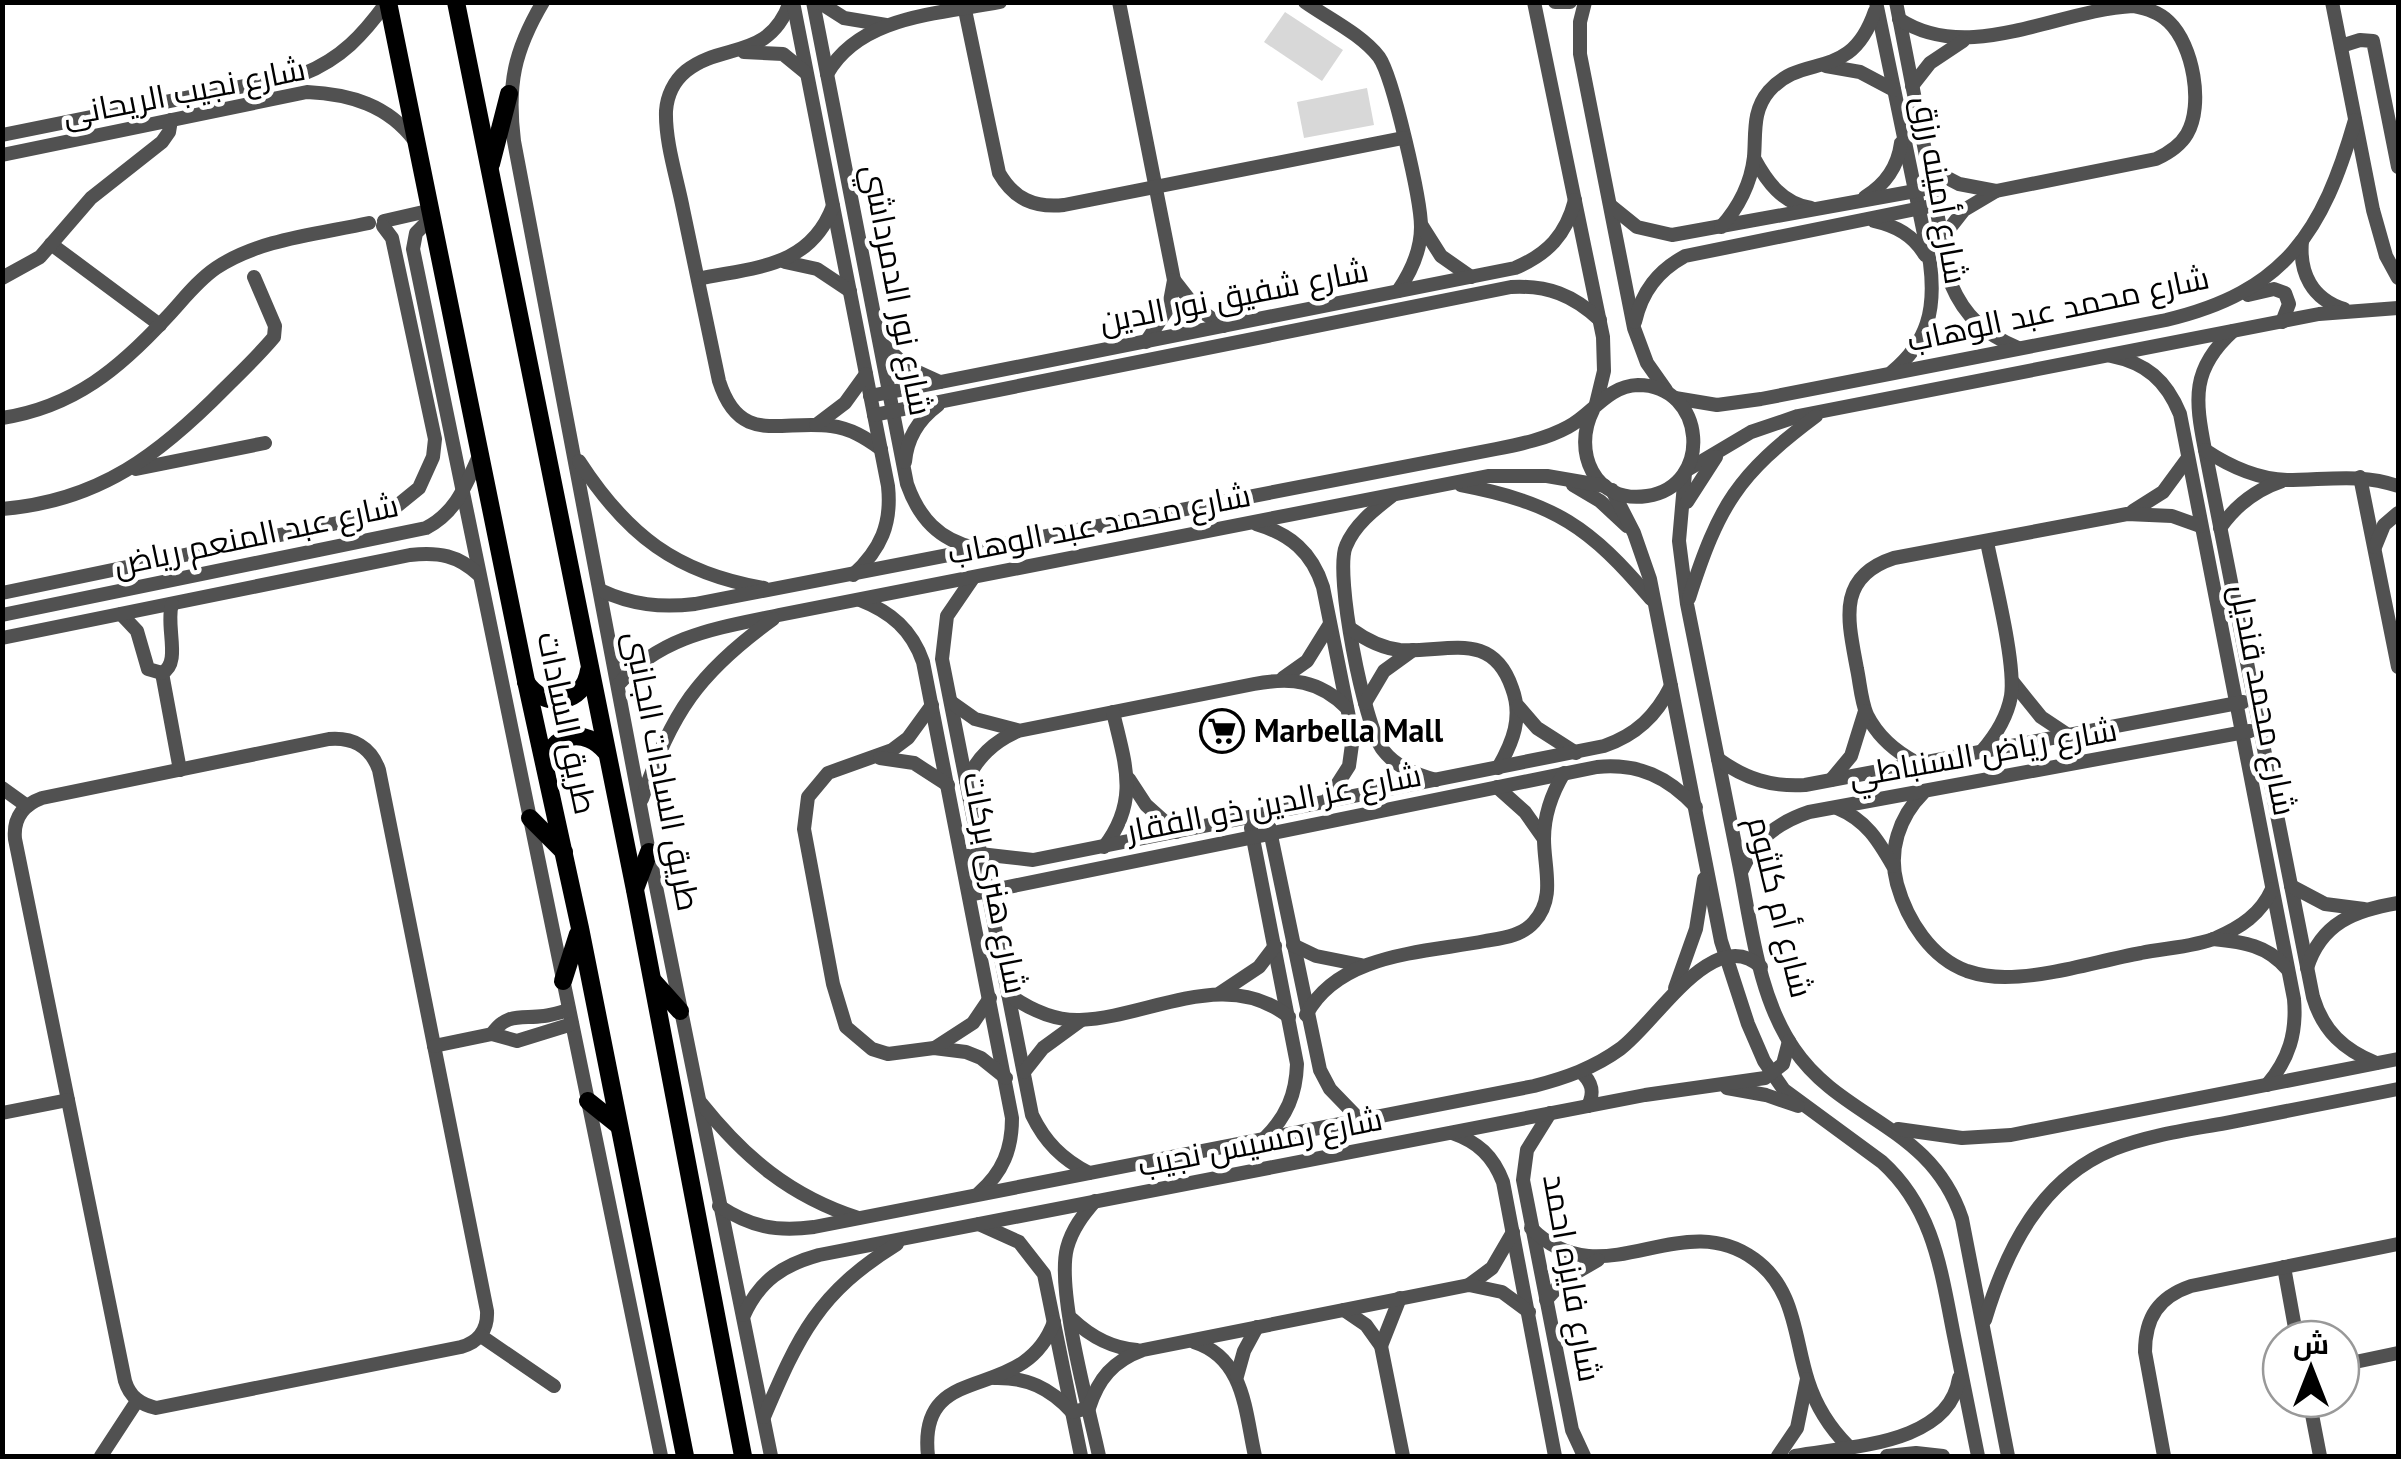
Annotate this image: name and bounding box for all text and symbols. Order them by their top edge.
street label: شارع نجيب الريحانى [59,47,309,137]
street label: شارع أمينه رزق [1902,93,1978,287]
street label: شارع نور الدمرداشي [849,161,943,420]
street label: شارع شفيق نور الدين [1096,248,1372,344]
street label: شارع محمد عبد الوهاب [1903,255,2213,363]
street label: شارع محمد عبد الوهاب [944,473,1254,575]
street label: شارع عبد المنعم رياض [110,483,402,587]
street label: شارع محمد قنديل [2219,581,2307,819]
street label: طريق السادات الجانبى [615,627,711,914]
street label: طريق السادات [528,628,608,818]
supermarket icon: Marbella Mall [1199,708,1245,754]
street label: شارع رياض السنباطي [1846,708,2121,801]
place label: Marbella Mall [1254,709,1444,751]
street label: شارع عز الدين ذو الفقار [1121,753,1425,854]
street label: شارع هنرى بركات [952,768,1038,998]
street label: شارع أم كلثوم [1736,812,1824,1002]
street label: شارع رمسيس نجيب [1134,1097,1386,1187]
street label: شارع فايزه احمد [1532,1171,1612,1385]
north arrow [2261,1319,2361,1419]
text: ش [2293,1325,2329,1362]

